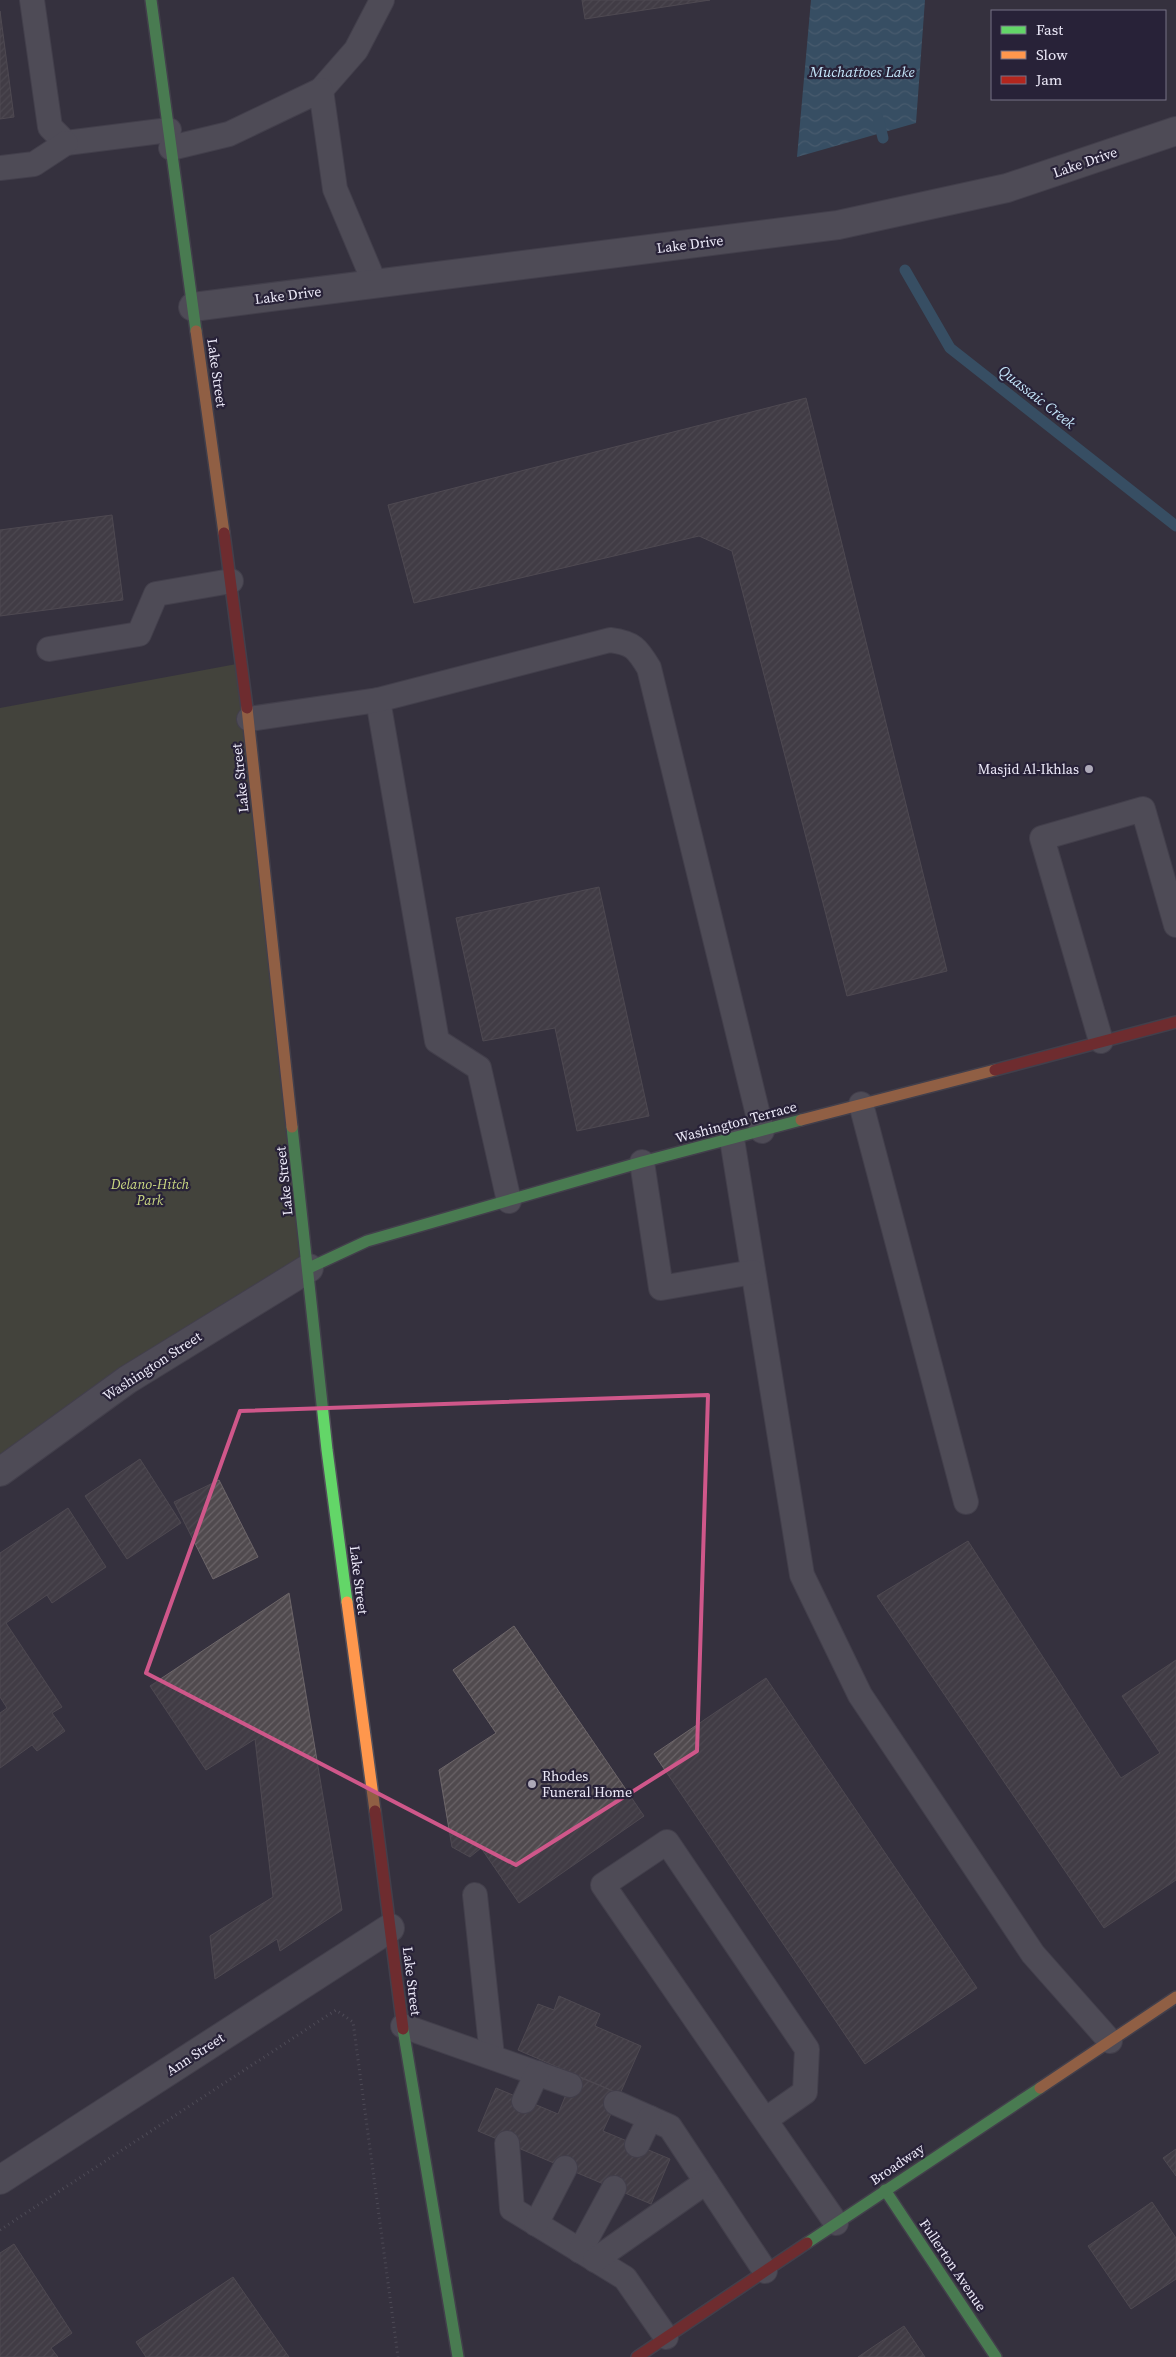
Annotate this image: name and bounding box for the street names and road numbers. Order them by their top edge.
street label: Lake Drive [1050,142,1120,182]
street label: Lake Drive [656,230,724,258]
street label: Lake Drive [254,281,322,309]
street label: Lake Street [202,337,232,409]
street label: Lake Street [226,742,254,814]
street label: Washington Terrace [673,1096,799,1148]
street label: Lake Street [270,1145,298,1217]
street label: Washington Street [99,1326,206,1405]
street label: Lake Street [345,1544,373,1616]
street label: Lake Street [398,1945,426,2017]
street label: Ann Street [162,2027,228,2080]
street label: Broadway [866,2138,929,2190]
street label: Fullerton Avenue [915,2215,991,2315]

